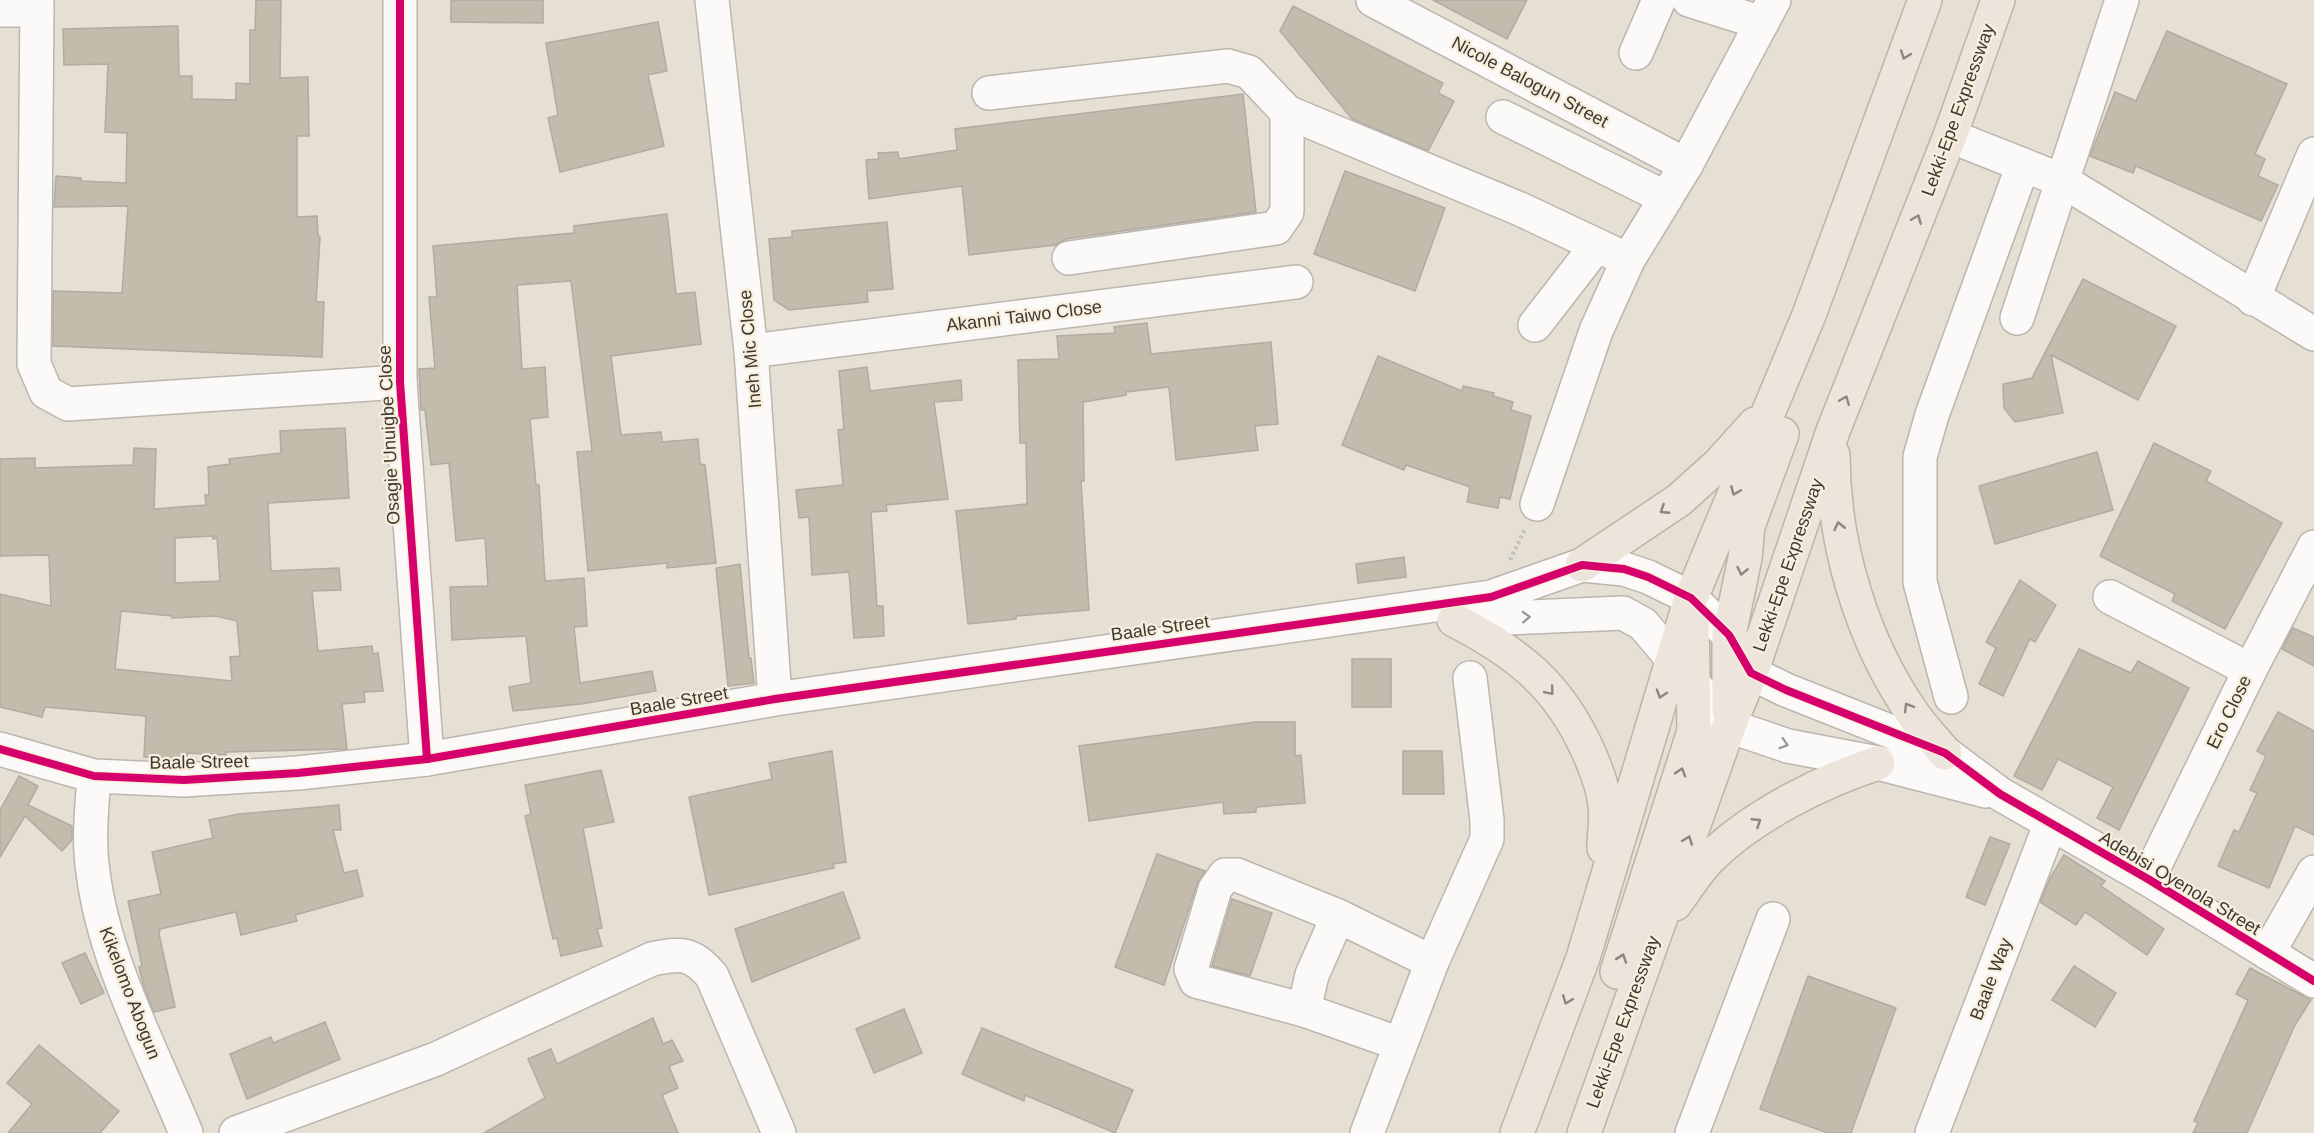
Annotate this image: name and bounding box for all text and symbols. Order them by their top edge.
street label: Lekki-Epe Expressway [1917,21,1999,199]
street label: Nicole Balogun Street [1448,32,1612,132]
one-way arrow [1899,49,1912,60]
one-way arrow [1910,214,1922,225]
street label: Ineh Mic Close [735,289,765,409]
street label: Akanni Taiwo Close [945,297,1103,335]
street label: Osagie Unuigbe Close [374,345,404,525]
one-way arrow [1838,395,1850,406]
street label: Lekki-Epe Expressway [1749,476,1827,654]
one-way arrow [1731,485,1743,496]
one-way arrow [1659,503,1670,514]
one-way arrow [1833,522,1846,532]
one-way arrow [1736,565,1749,575]
one-way arrow [1522,610,1531,623]
street label: Baale Street [1110,611,1210,645]
street label: Ero Close [2203,672,2255,752]
street label: Baale Street [628,683,730,719]
one-way arrow [1543,684,1554,695]
one-way arrow [1656,688,1668,699]
one-way arrow [1904,703,1916,713]
one-way arrow [1778,737,1789,749]
street label: Baale Street [149,751,249,773]
one-way arrow [1674,767,1686,778]
one-way arrow [1750,818,1761,829]
street label: Adebisi Oyenola Street [2096,827,2264,939]
one-way arrow [1680,836,1693,846]
street label: Kikelomo Abogun [96,924,164,1062]
street label: Lekki-Epe Expressway [1582,933,1664,1111]
street label: Baale Way [1966,935,2016,1023]
one-way arrow [1614,953,1627,964]
one-way arrow [1562,994,1574,1005]

